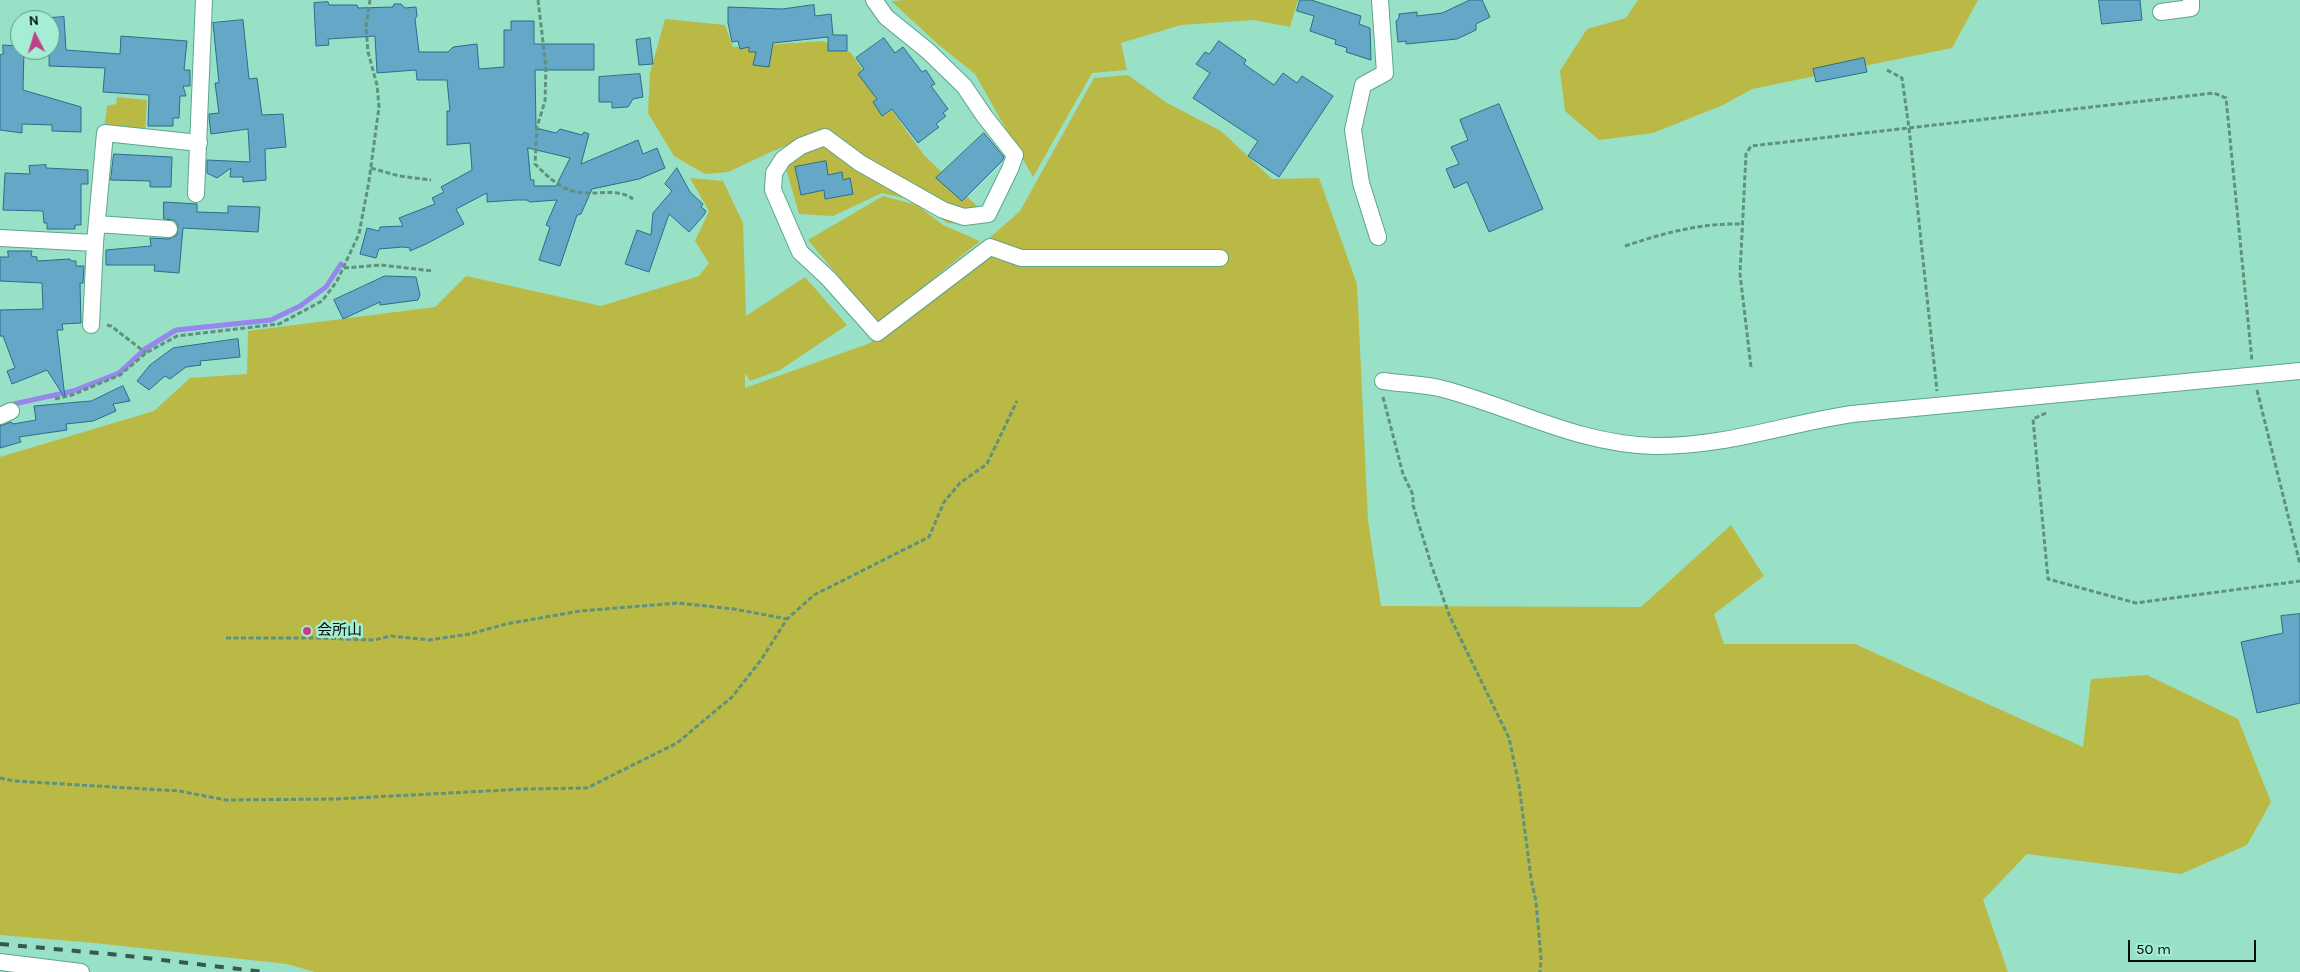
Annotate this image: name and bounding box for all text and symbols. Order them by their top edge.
north arrow [10,10,60,60]
text: N [28,12,39,29]
place label: 会所山 [317,622,362,640]
marker: 会所山 [301,625,313,637]
scale bar [2130,930,2258,962]
text: 50 m [2136,940,2171,958]

